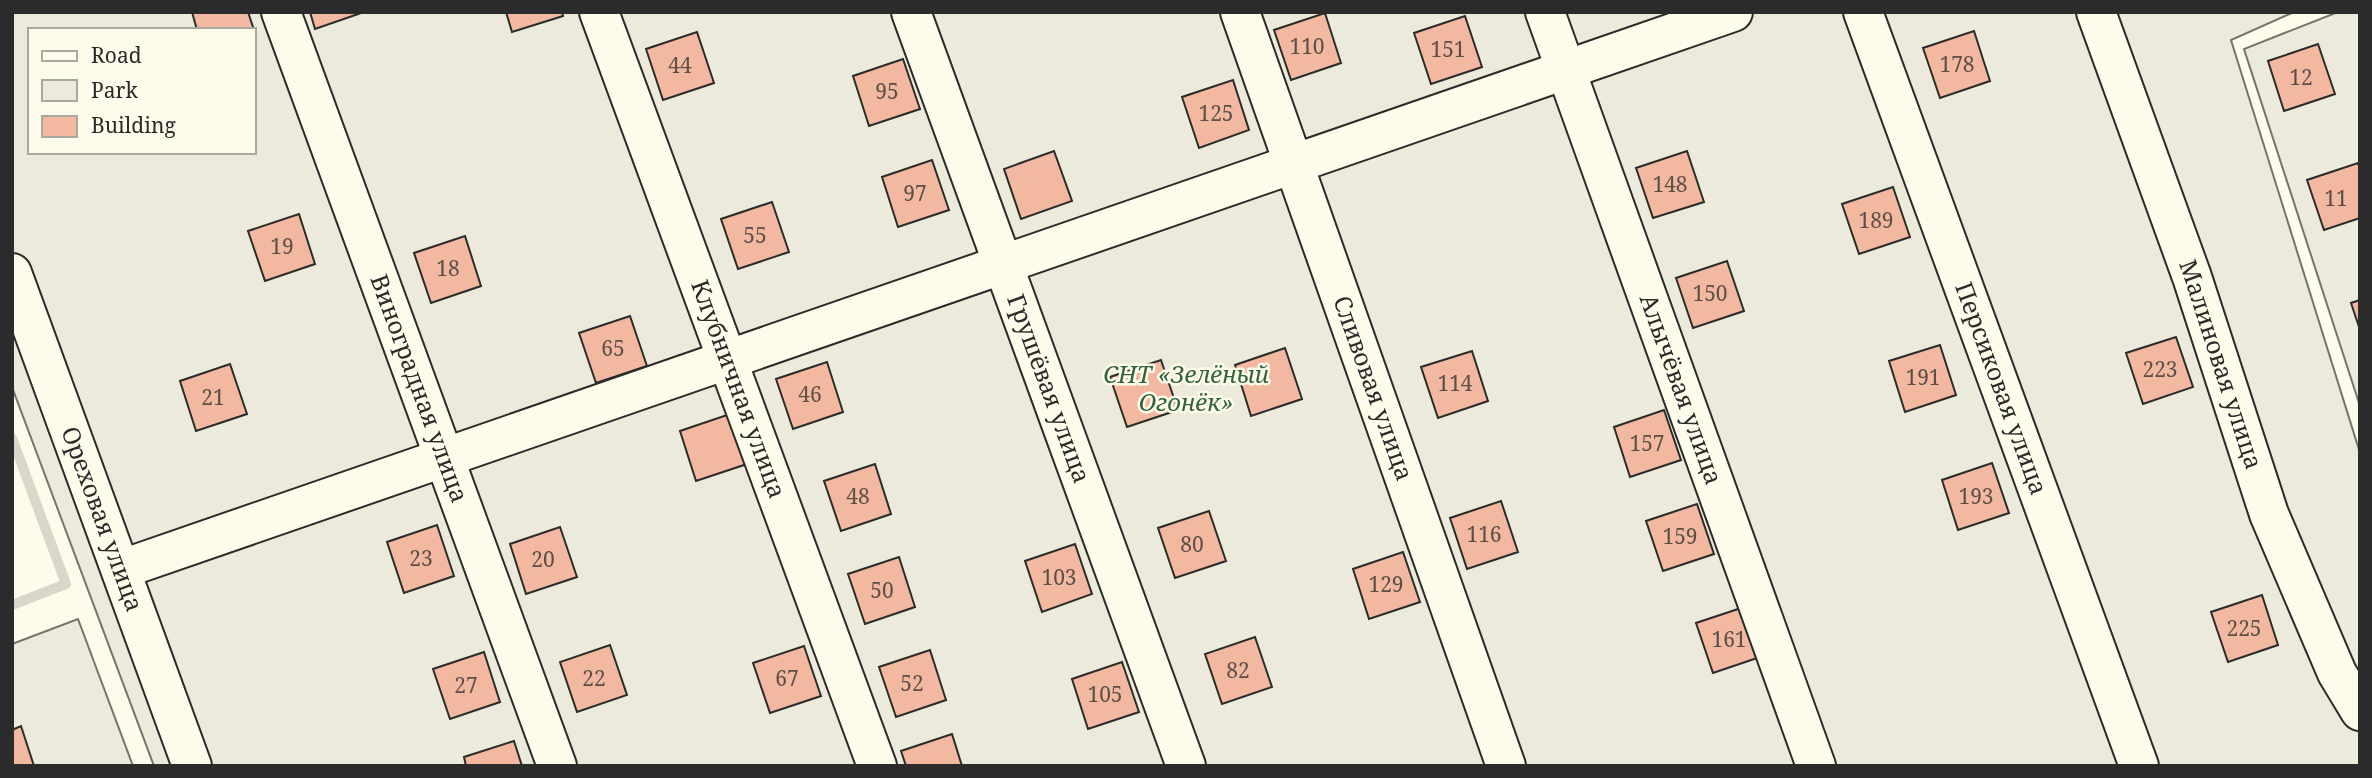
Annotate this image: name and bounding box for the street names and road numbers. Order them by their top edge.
street label: Малиновая улица [2172,255,2271,473]
street label: Виноградная улица [363,269,477,507]
street label: Клубничная улица [684,275,795,503]
street label: Персиковая улица [1948,277,2056,499]
street label: Грушёвая улица [1000,289,1099,487]
street label: Алычёвая улица [1633,289,1731,489]
street label: Сливовая улица [1326,291,1422,485]
street label: Ореховая улица [54,422,152,616]

